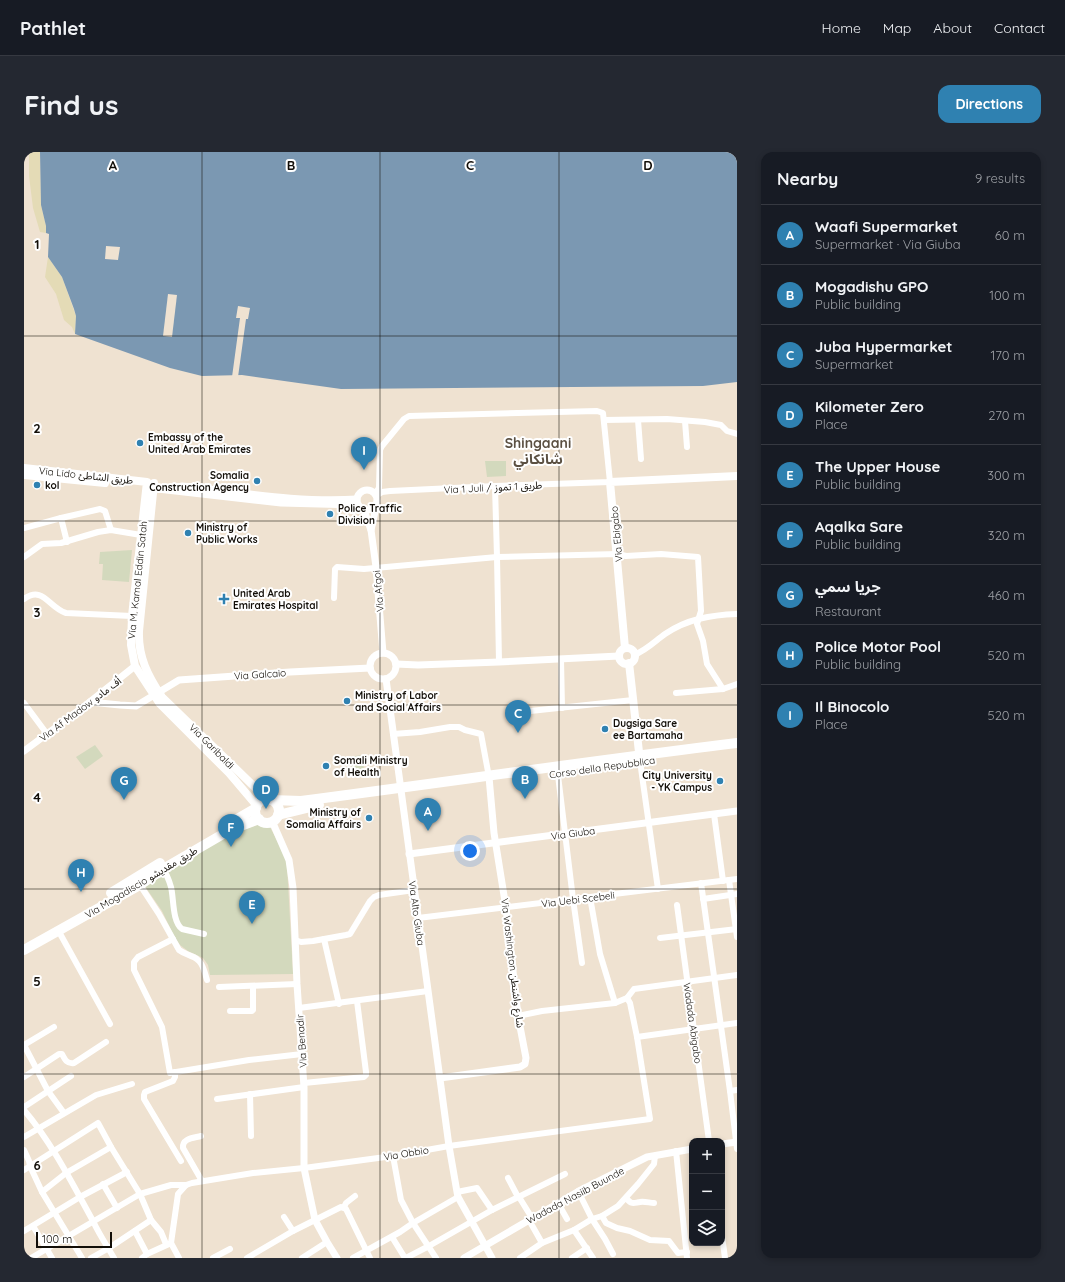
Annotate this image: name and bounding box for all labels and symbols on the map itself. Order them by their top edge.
text: A [109,157,118,173]
text: B [287,157,295,173]
text: C [466,157,474,173]
text: D [643,157,653,173]
text: 1 [34,236,40,252]
text: 2 [33,420,41,436]
place label: Embassy of the United Arab Emirates [148,431,251,456]
district label: Shingaani شانكاني [505,434,571,470]
pin: I [351,437,377,470]
marker: Embassy of the United Arab Emirates [135,438,145,448]
street label: Via Lido طريق الشاطئ [38,464,134,487]
place label: Somalia Construction Agency [149,469,249,494]
marker: Somalia Construction Agency [252,476,262,486]
street label: Via 1 Juli / طريق 1 تموز [444,478,543,497]
place label: kol [45,479,59,492]
marker: kol [32,480,42,490]
place label: Police Traffic Division [338,502,402,527]
street label: Via Ebigabo [608,506,625,562]
marker: Police Traffic Division [325,509,335,519]
street label: Via M. Kamal Eddin Satah [125,520,150,640]
place label: Ministry of Public Works [196,521,258,546]
marker: Ministry of Public Works [183,528,193,538]
street label: Via Afgoi [370,570,387,612]
place label: United Arab Emirates Hospital [233,587,318,612]
marker: United Arab Emirates Hospital [218,593,230,605]
text: 3 [34,604,41,620]
street label: Via Galcaio [233,666,287,683]
street label: Via Af Madow أف مادو [37,674,124,744]
place label: Ministry of Labor and Social Affairs [355,689,441,714]
marker: Ministry of Labor and Social Affairs [342,696,352,706]
pin: C [505,700,531,733]
place label: Dugsiga Sare ee Bartamaha [613,717,683,742]
street label: Via Garibaldi [186,721,237,772]
marker: Dugsiga Sare ee Bartamaha [600,724,610,734]
place label: Somali Ministry of Health [334,754,408,779]
street label: Corso della Repubblica [548,754,656,781]
marker: Somali Ministry of Health [321,761,331,771]
pin: B [512,766,538,799]
pin: G [111,767,137,800]
place label: City University - YK Campus [642,769,712,794]
pin: D [253,776,279,809]
marker: City University - YK Campus [715,776,725,786]
text: 4 [33,789,41,805]
pin: A [415,798,441,831]
place label: Ministry of Somalia Affairs [286,806,362,831]
marker: Ministry of Somalia Affairs [364,813,374,823]
pin: F [218,814,244,847]
street label: Via Giuba [550,824,596,843]
your location [460,841,480,861]
street label: Via Mogadiscio طريق مقديشو [83,843,200,921]
pin: H [68,859,94,892]
street label: Via Alto Giuba [406,880,427,946]
street label: Via Uebi Scebeli [541,889,616,910]
pin: E [239,891,265,924]
street label: Via Washington شارع واشنطن [497,898,527,1029]
text: 5 [33,973,41,989]
street label: Wadada Abigabo [680,982,705,1064]
street label: Via Benadir [293,1014,310,1068]
street label: Via Obbio [383,1144,430,1163]
text: 6 [33,1157,41,1173]
street label: Wadada Nasiib Buunde [524,1164,627,1227]
scale bar [36,1230,112,1249]

